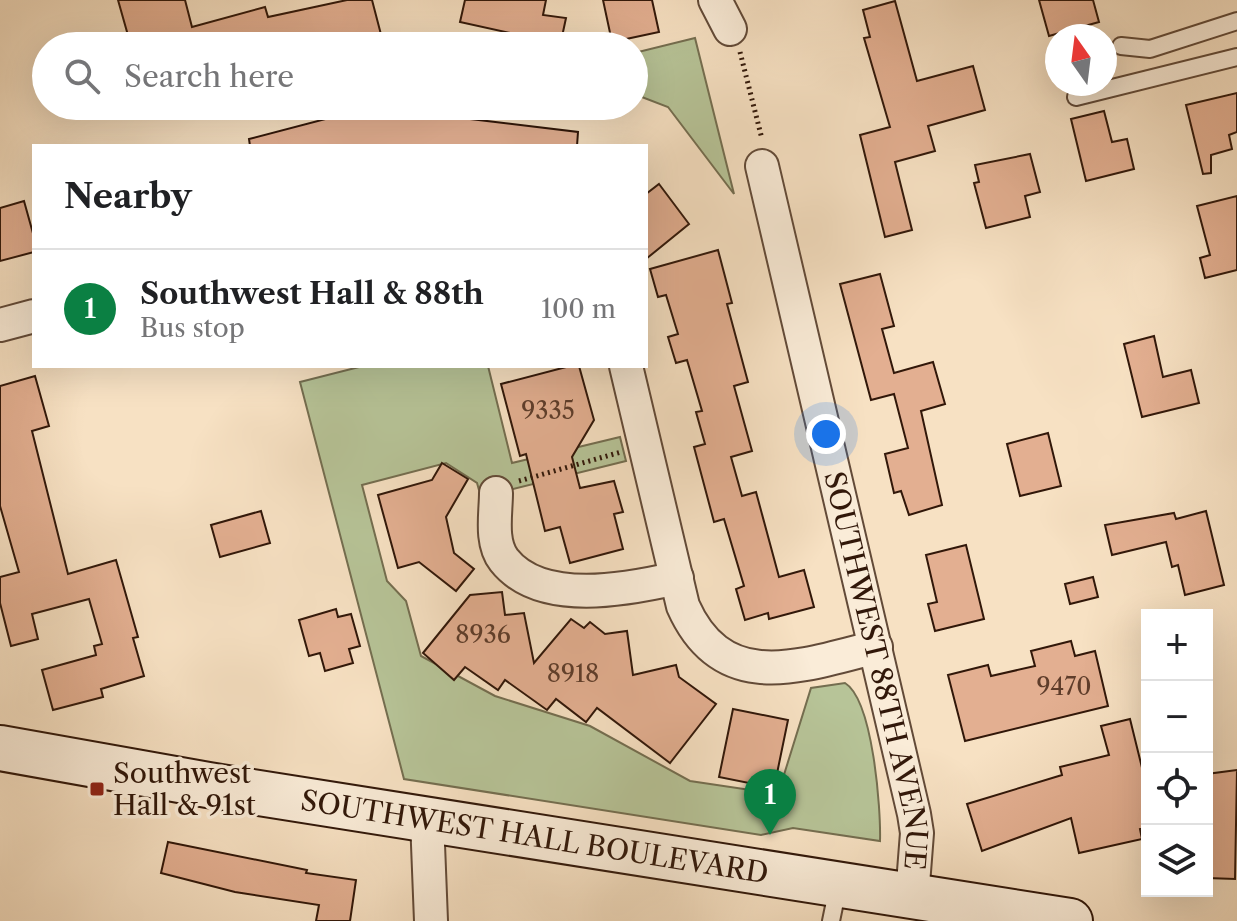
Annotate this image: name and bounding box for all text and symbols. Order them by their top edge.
north arrow [1045,24,1117,96]
search box [32,32,648,120]
icon: search [60,54,104,98]
text: Search here [124,58,294,95]
text: Nearby [64,175,192,217]
text: Southwest Hall & 88th [140,275,484,312]
text: 1 [84,293,96,325]
text: 100 m [541,293,616,325]
text: Bus stop [140,312,245,344]
house number: 9335 [521,396,575,425]
your location [806,414,846,454]
street label: SOUTHWEST 88TH AVENUE [817,468,934,871]
map controls [1141,609,1213,897]
button: + [1141,609,1213,681]
house number: 8936 [455,620,511,649]
house number: 8918 [547,659,599,688]
house number: 9470 [1037,672,1091,701]
button: − [1141,681,1213,753]
button: locate [1141,753,1213,825]
place label: Southwest Hall & 91st [113,756,256,822]
pin: 1 [744,769,796,835]
marker: Southwest Hall & 91st [88,780,106,798]
street label: SOUTHWEST HALL BOULEVARD [298,783,771,890]
button: layers [1141,825,1213,897]

